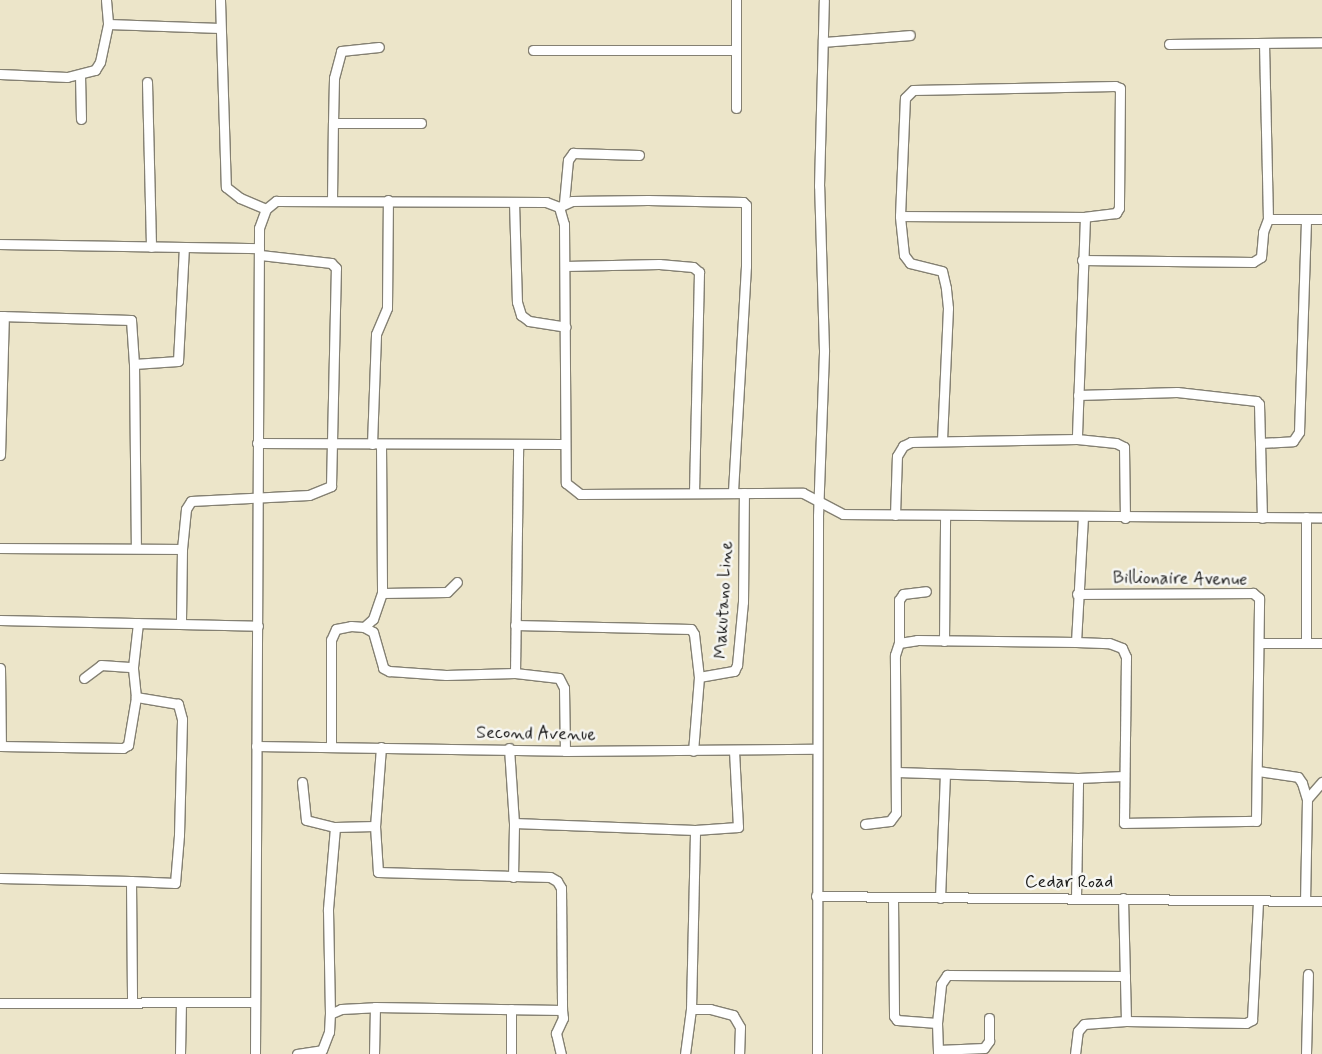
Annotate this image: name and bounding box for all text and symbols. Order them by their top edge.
street label: Makutano Line [710,542,738,658]
street label: Billionaire Avenue [1111,567,1249,591]
street label: Second Avenue [477,722,595,746]
street label: Cedar Road [1025,871,1113,893]

